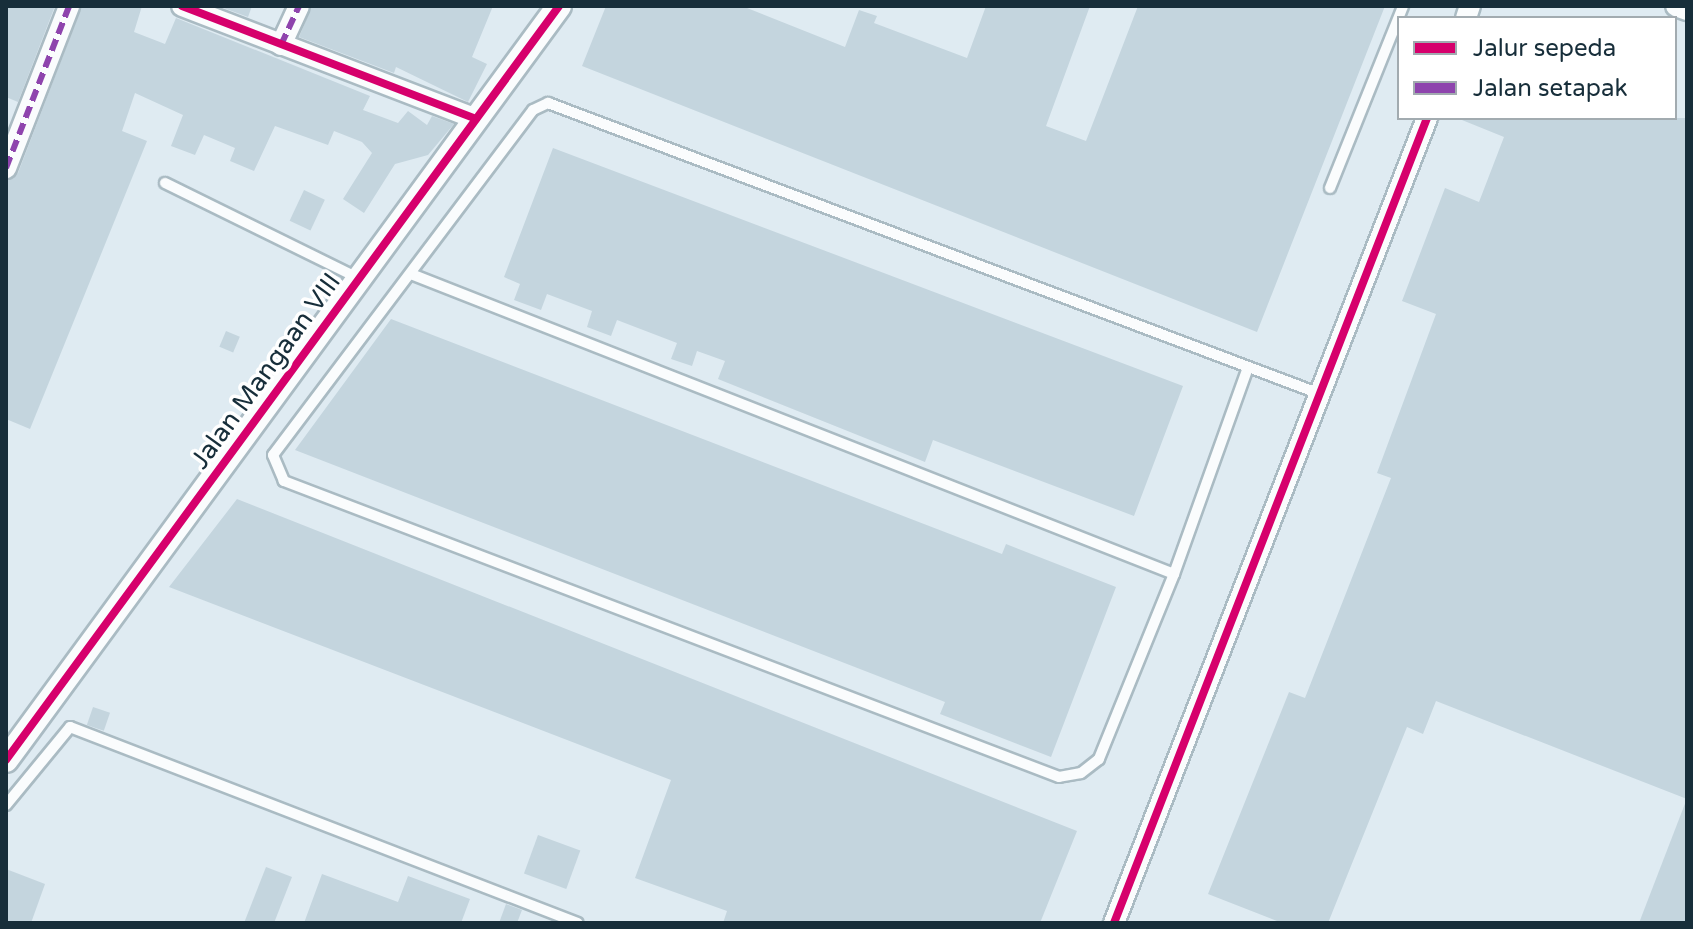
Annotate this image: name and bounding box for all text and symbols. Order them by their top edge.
legend [1397,16,1677,120]
text: Jalur sepeda [1473,34,1616,63]
text: Jalan setapak [1473,74,1627,103]
street label: Jalan Mangaan VIII [184,267,348,475]

